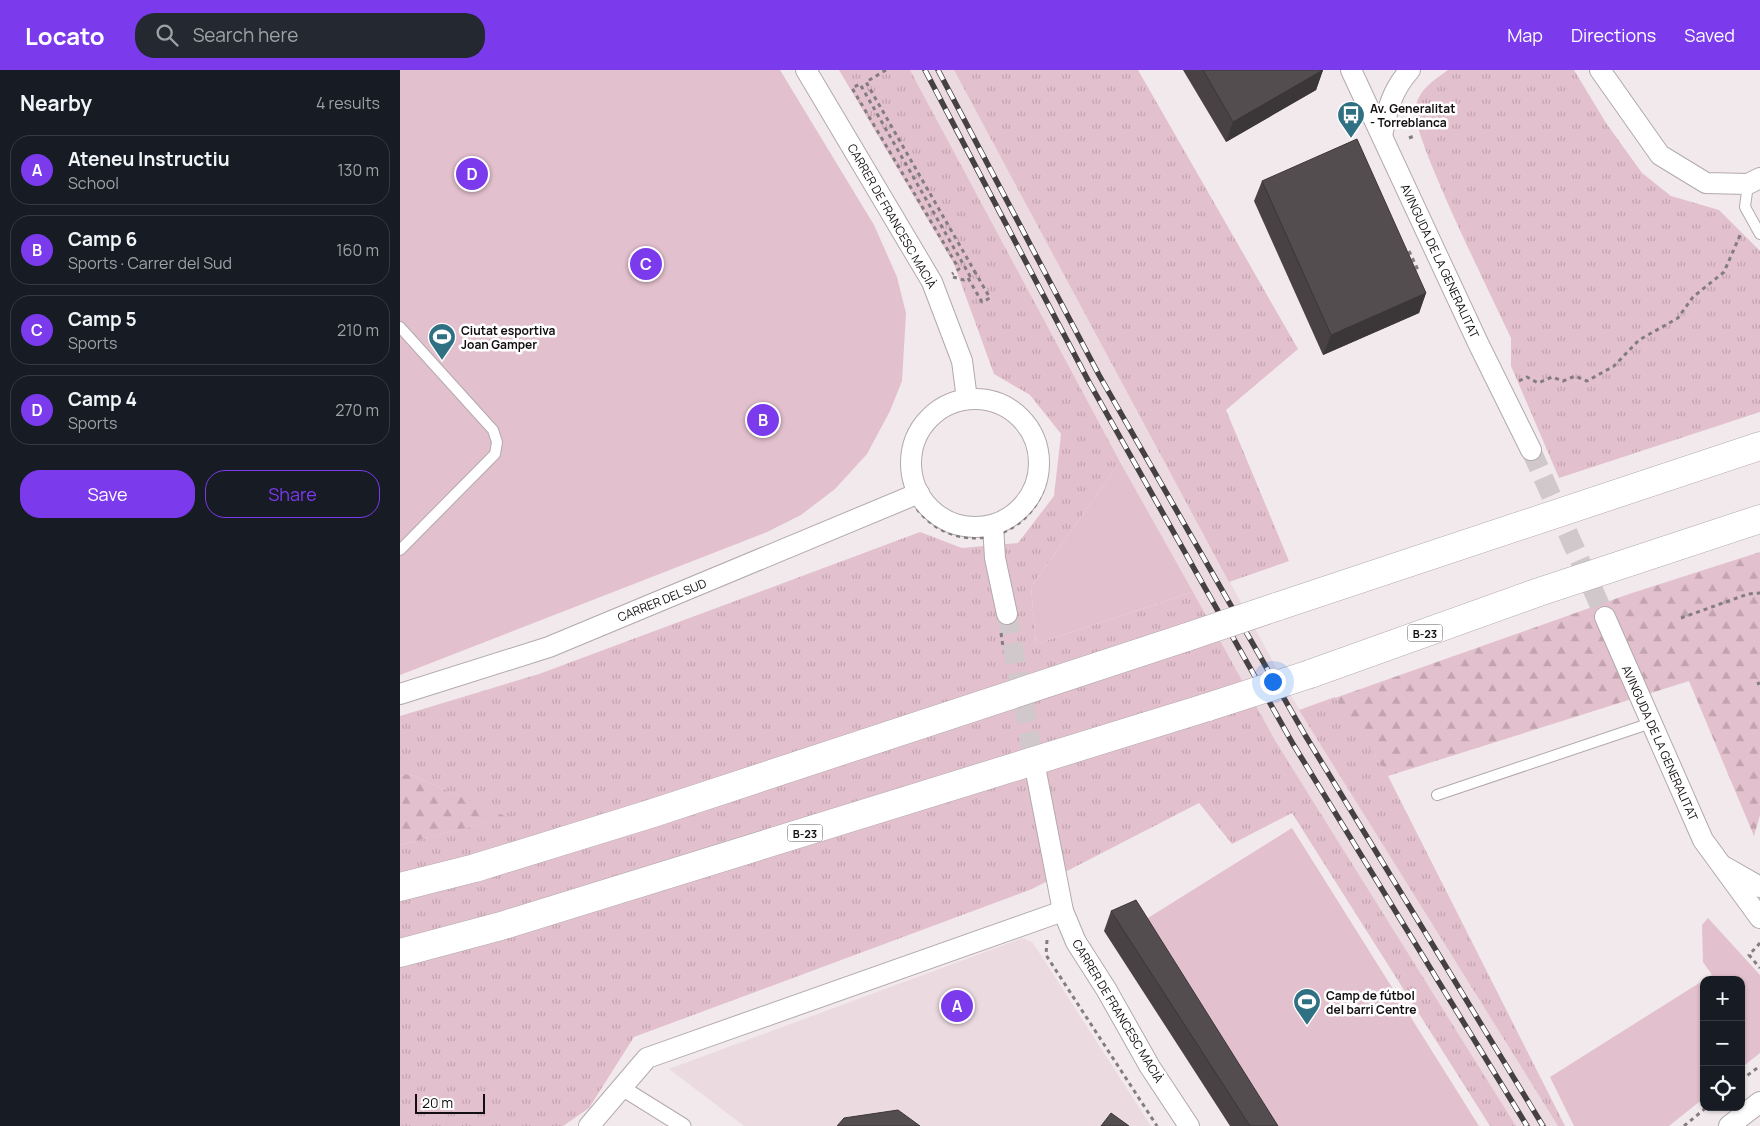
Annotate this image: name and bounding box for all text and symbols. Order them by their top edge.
search box [135,13,485,58]
text: Locato [25,19,105,52]
icon: search [153,21,181,49]
text: Search here [193,22,298,48]
text: Map [1507,23,1543,47]
text: Directions [1571,23,1656,47]
text: Saved [1684,23,1735,47]
text: Nearby [20,89,92,117]
text: 4 results [316,92,380,114]
bus stop icon: Av. Generalitat - Torreblanca [1336,100,1366,139]
place label: Av. Generalitat - Torreblanca [1370,100,1455,131]
street label: CARRER DE FRANCESC MACIÀ [844,140,941,292]
text: Ateneu Instructiu [68,146,230,172]
pin: D [456,155,488,193]
text: A [32,159,42,181]
text: 130 m [337,159,379,181]
text: School [68,172,119,194]
street label: AVINGUDA DE LA GENERALITAT [1397,181,1484,342]
text: Camp 6 [68,226,137,252]
text: B [32,239,42,261]
text: 160 m [336,239,379,261]
pin: C [630,245,662,283]
text: Sports · Carrer del Sud [68,252,232,274]
text: Camp 5 [68,306,137,332]
text: C [31,319,43,341]
text: 210 m [337,319,379,341]
sports icon: Ciutat esportiva Joan Gamper [427,322,457,361]
place label: Ciutat esportiva Joan Gamper [461,322,556,353]
text: Sports [68,332,117,354]
text: Camp 4 [68,386,137,412]
text: D [31,399,43,421]
text: 270 m [335,399,379,421]
pin: B [747,401,779,439]
text: Sports [68,412,117,434]
button: Save [20,470,195,518]
button: Share [205,470,380,518]
street label: CARRER DEL SUD [615,574,709,626]
road number: B-23 [1408,624,1442,642]
street label: AVINGUDA DE LA GENERALITAT [1618,663,1702,824]
your location [1260,669,1286,695]
road number: B-23 [788,824,822,841]
street label: CARRER DE FRANCESC MACIÀ [1068,936,1168,1086]
map controls [1700,976,1745,1111]
button: + [1700,976,1745,1021]
pin: A [941,987,973,1025]
sports icon: Camp de fútbol del barri Centre [1292,987,1322,1026]
place label: Camp de fútbol del barri Centre [1326,987,1417,1018]
button: − [1700,1021,1745,1066]
button: locate [1700,1066,1745,1111]
scale bar [415,1091,485,1114]
text: 20 m [422,1093,453,1112]

